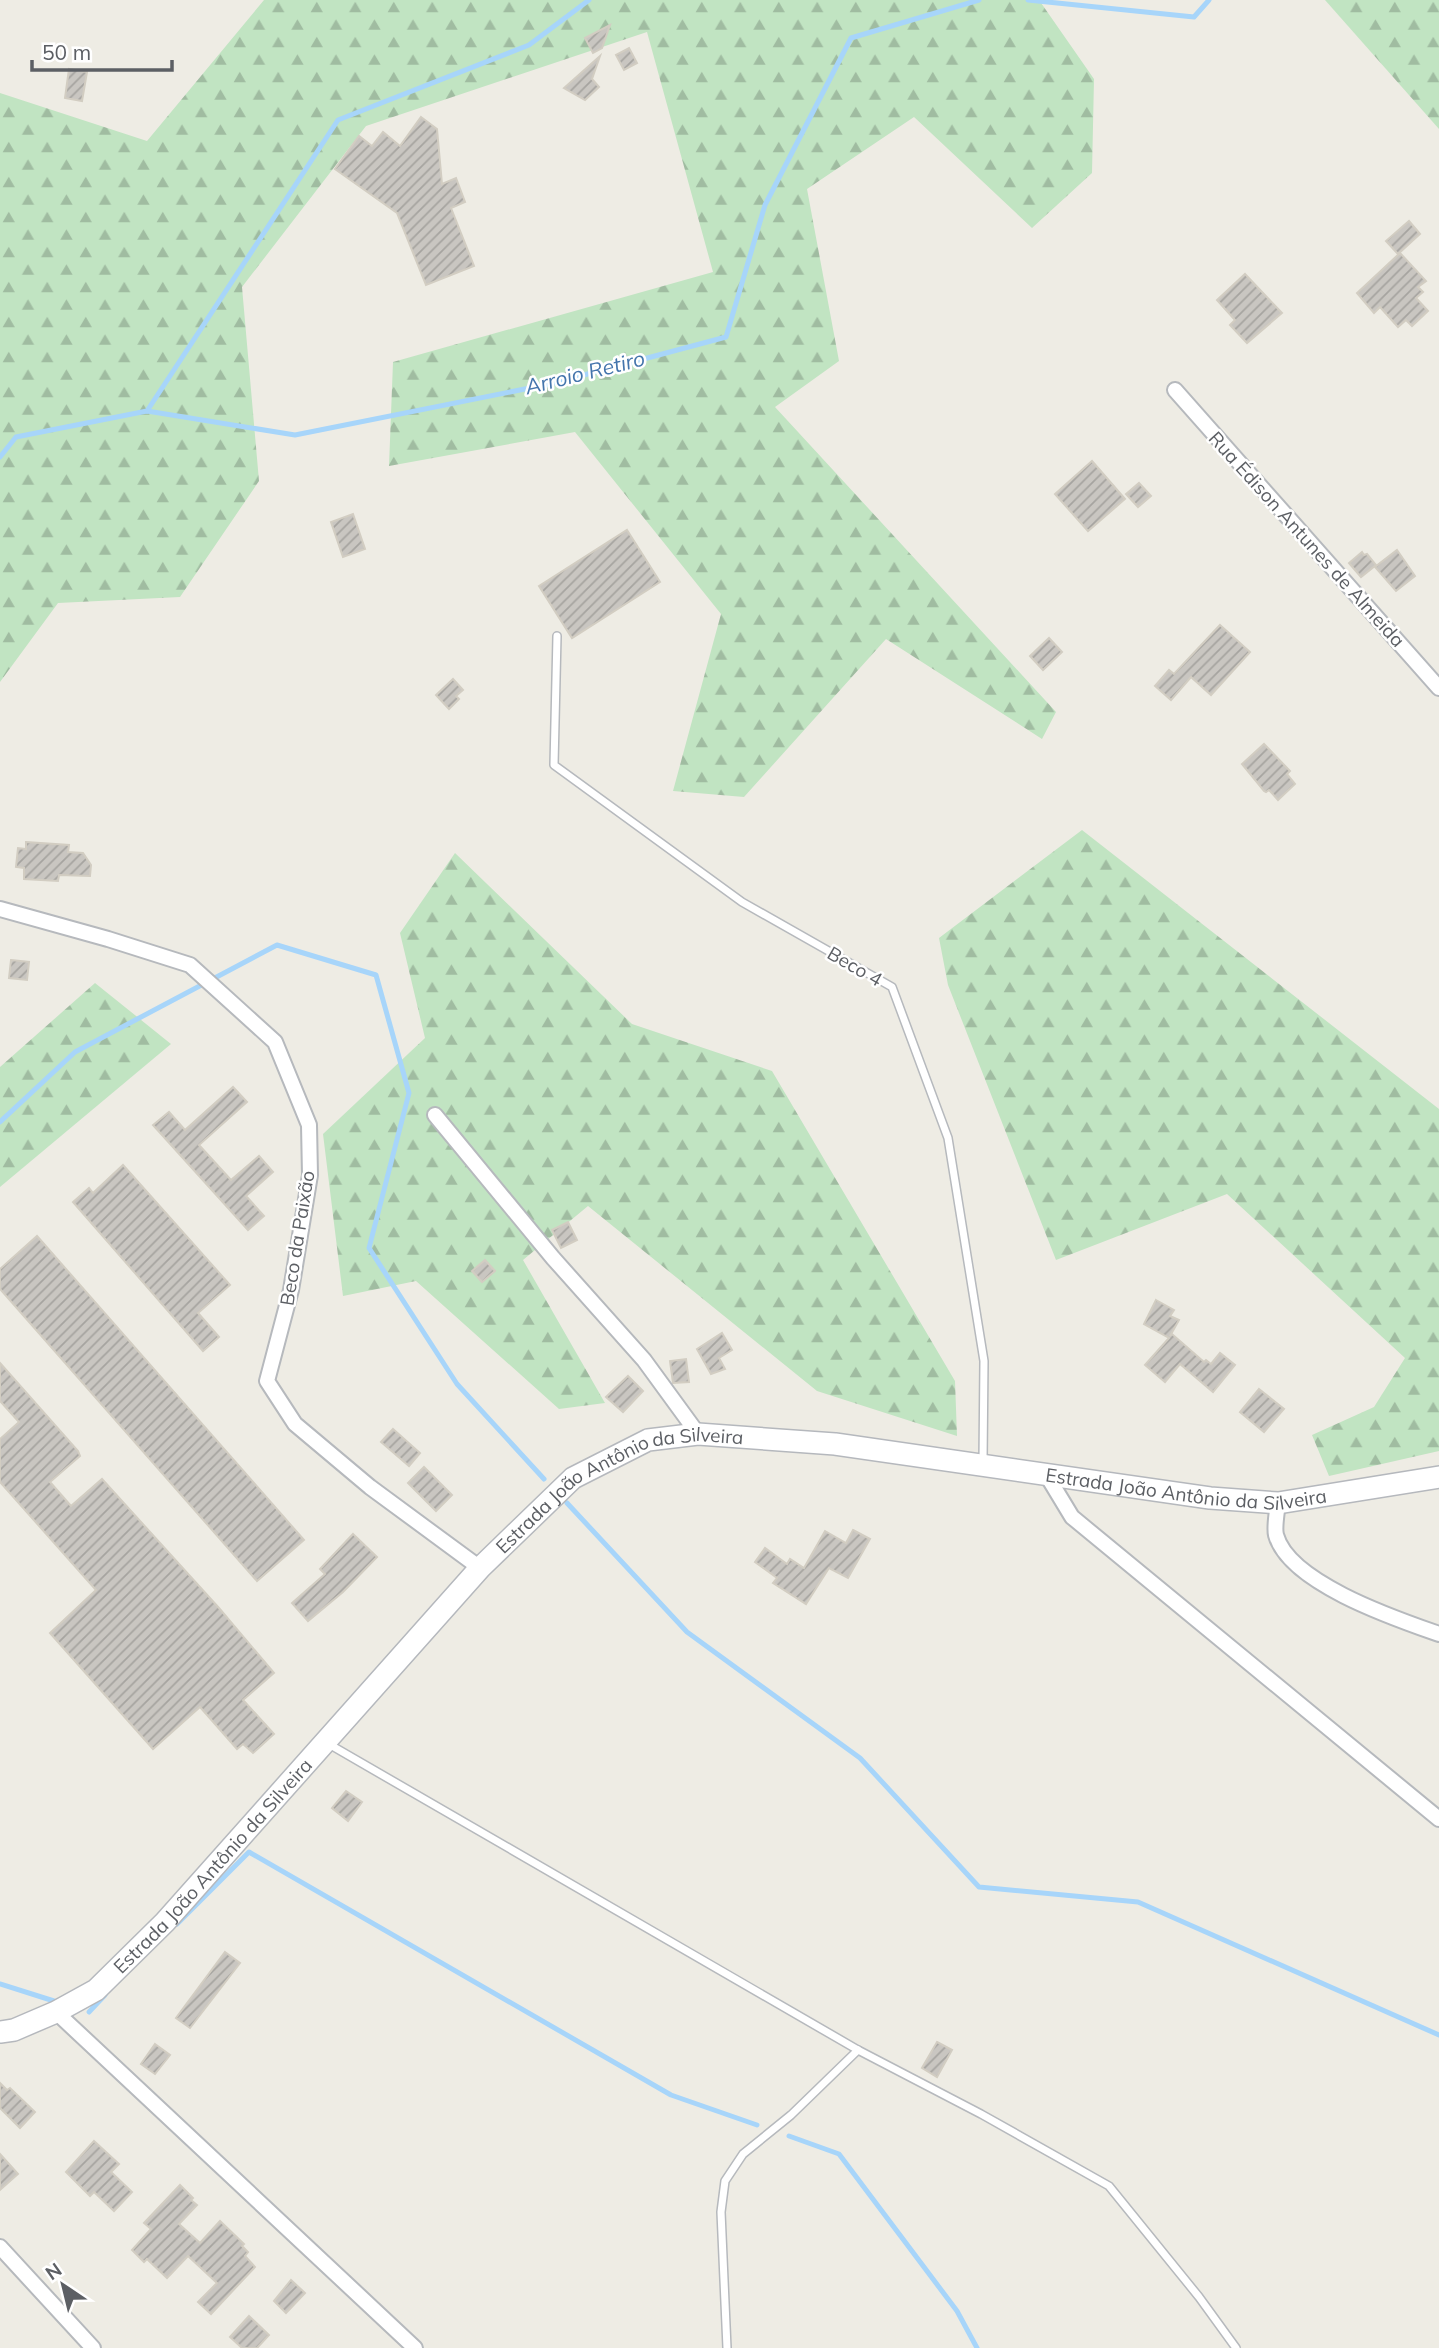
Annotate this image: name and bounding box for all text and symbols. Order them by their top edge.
scale bar [32,28,172,72]
text: 50 m [42,39,91,65]
water label: Arroio Retiro [521,345,647,400]
street label: Rua Édison Antunes de Almeida [1204,426,1410,652]
street label: Beco 4 [823,941,887,991]
street label: Beco da Paixão [274,1169,320,1307]
street label: Estrada João Antônio da Silveira [490,1422,744,1558]
street label: Estrada João Antônio da Silveira [1044,1462,1328,1515]
street label: Estrada João Antônio da Silveira [108,1753,317,1978]
north arrow [28,2250,98,2320]
text: N [40,2257,66,2285]

